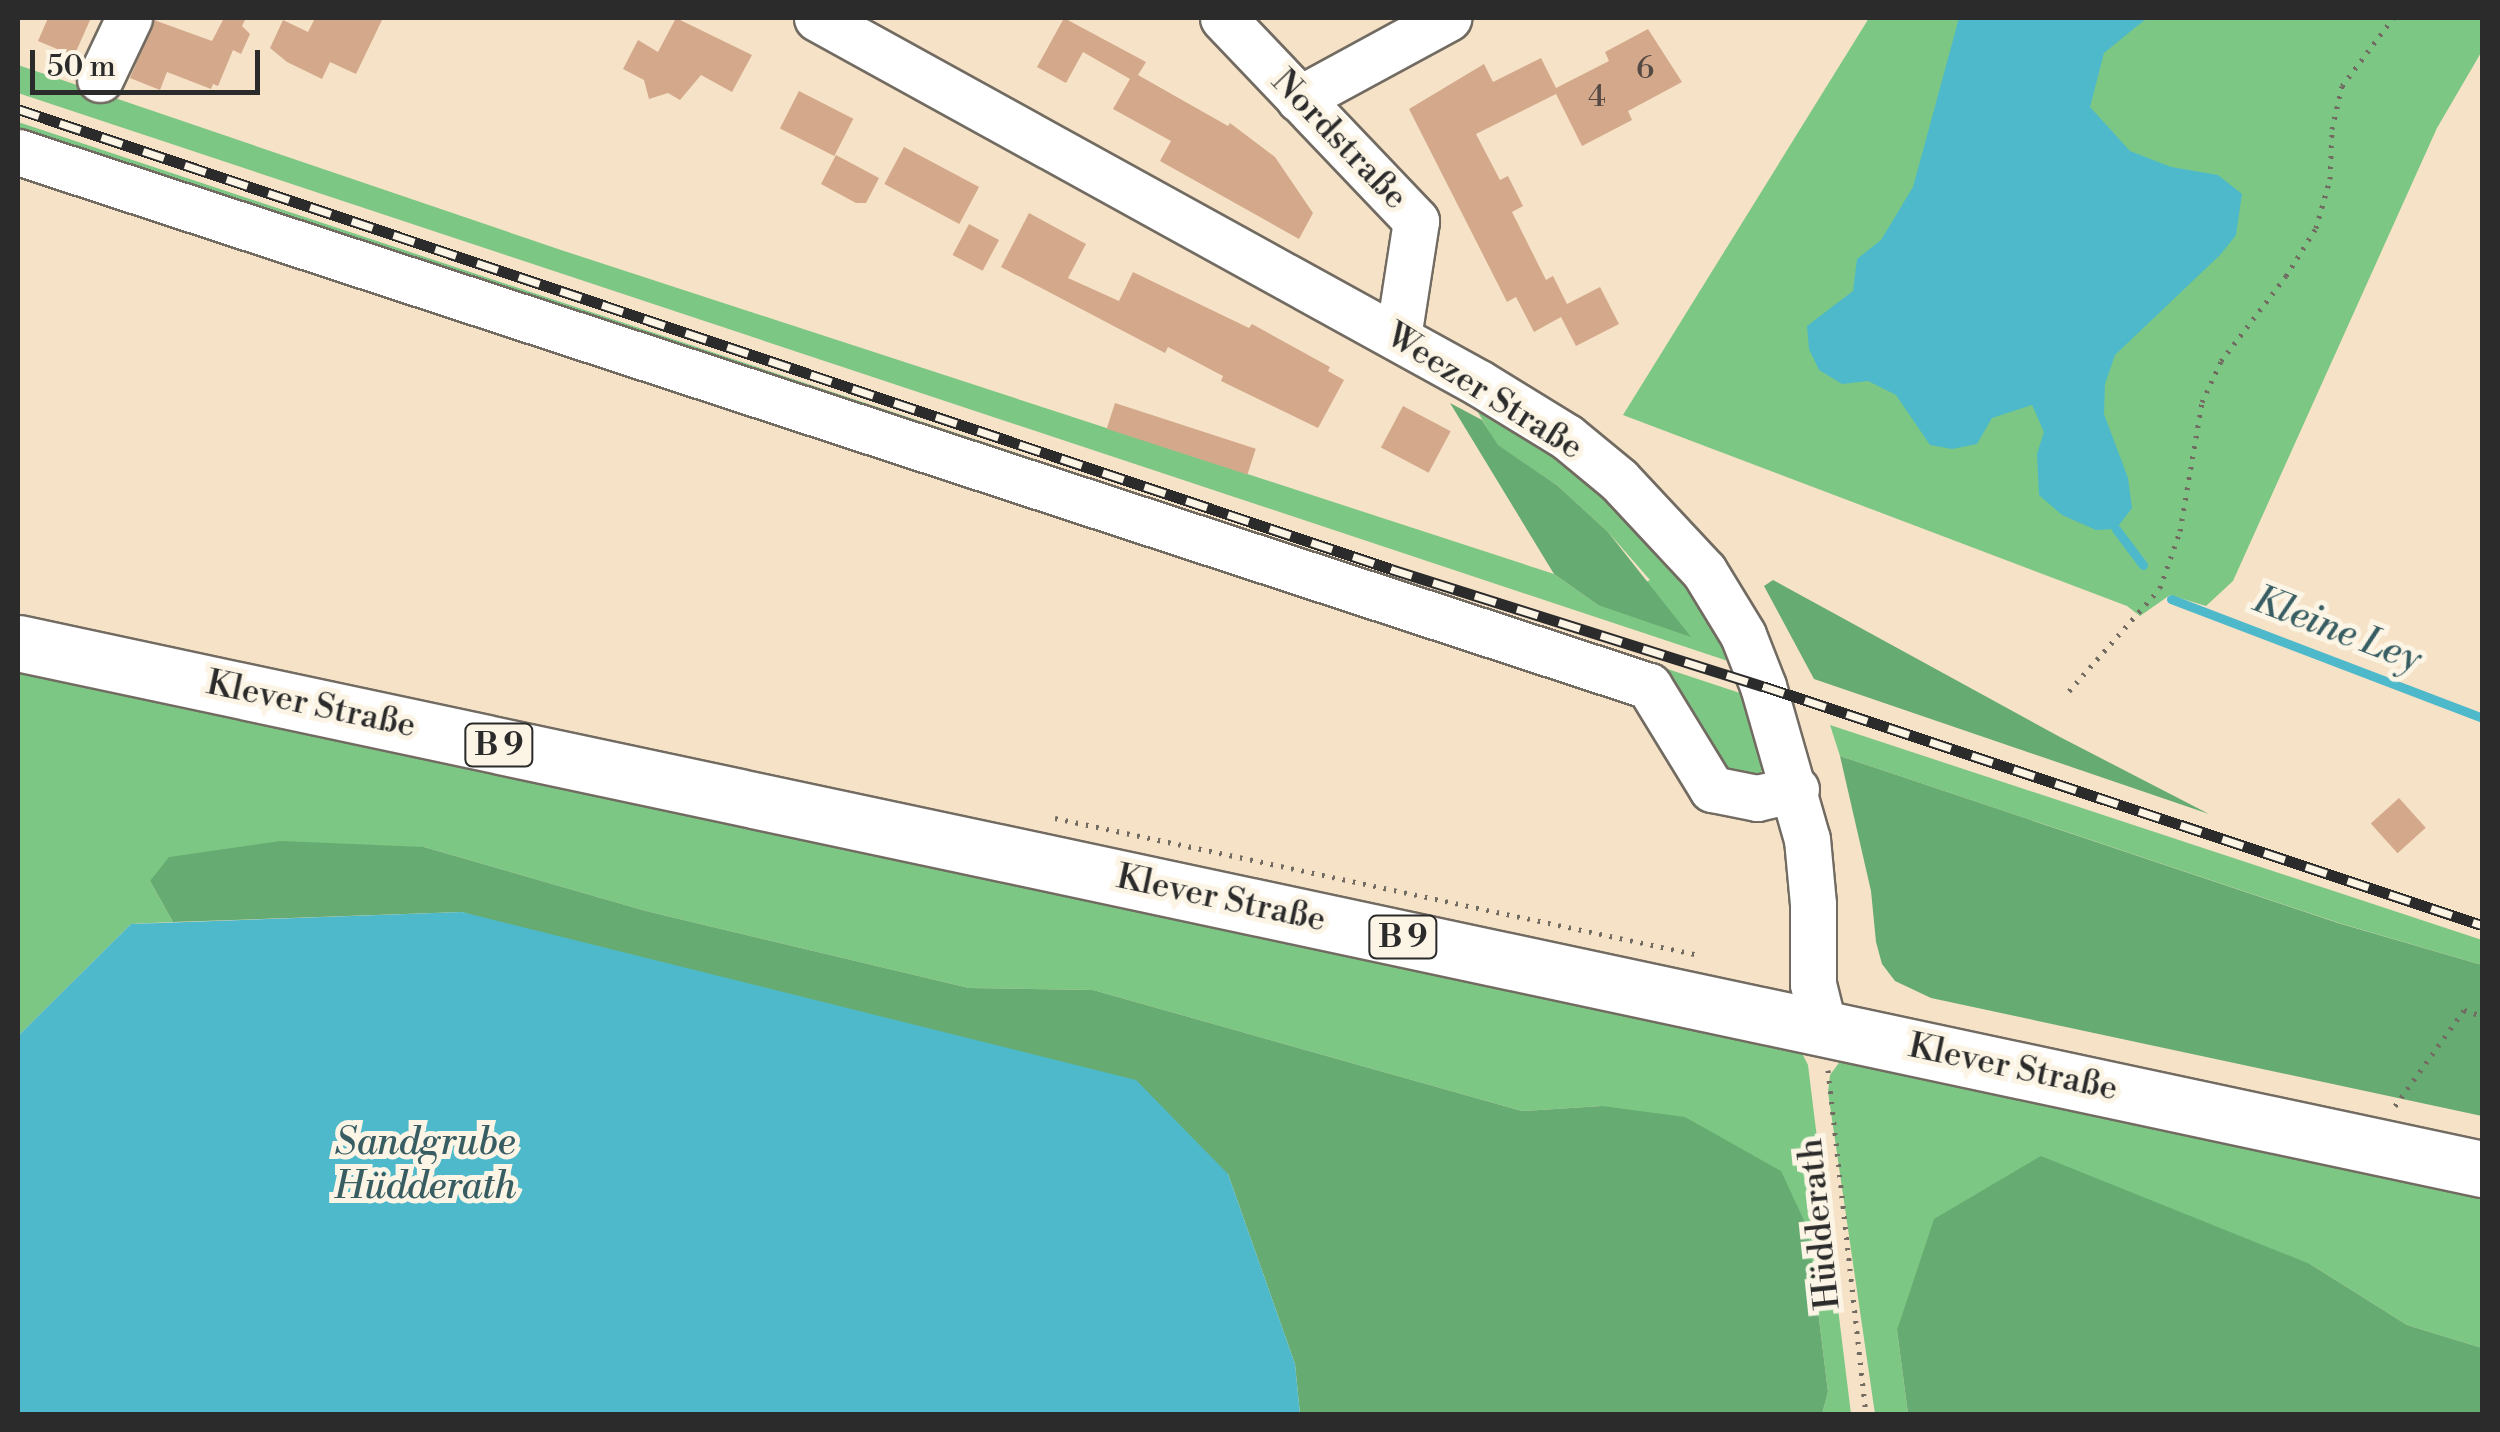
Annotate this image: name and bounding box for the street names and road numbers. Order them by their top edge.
street label: Nordstraße [1262,61,1416,219]
street label: Weezer Straße [1378,315,1590,469]
street label: Klever Straße [203,662,419,748]
road number: B 9 [464,718,534,772]
street label: Klever Straße [1113,856,1329,942]
road number: B 9 [1368,910,1438,964]
street label: Klever Straße [1905,1025,2121,1111]
street label: Hüdderath [1790,1136,1850,1312]

